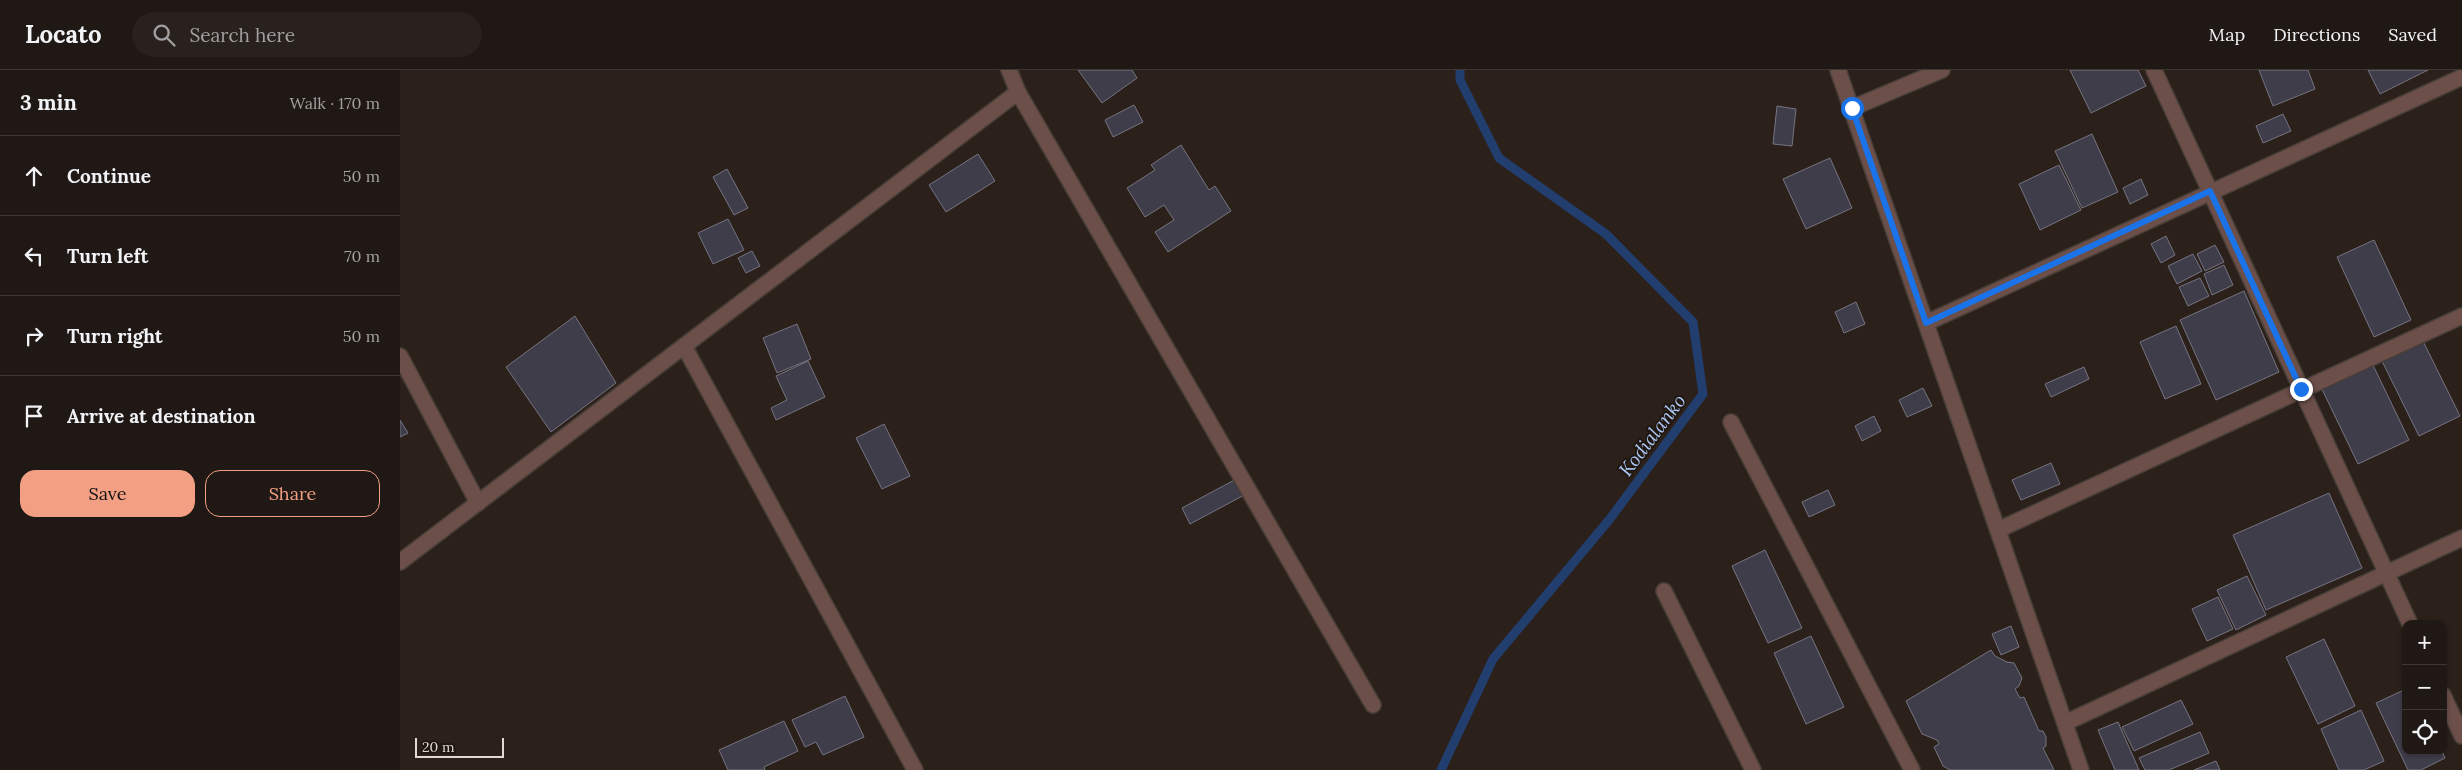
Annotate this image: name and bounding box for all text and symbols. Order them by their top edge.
search box [132,12,482,57]
text: Locato [25,19,102,50]
icon: search [150,21,178,49]
text: Search here [190,23,295,47]
text: Map [2209,23,2245,46]
text: Directions [2273,23,2360,46]
text: Saved [2388,23,2437,46]
text: 3 min [20,89,77,116]
text: Walk · 170 m [289,93,380,113]
route start [1841,97,1864,120]
icon: ahead [20,162,48,190]
text: Continue [67,164,151,188]
text: 50 m [343,166,380,186]
icon: left [20,242,48,270]
text: Turn left [67,244,148,268]
text: 70 m [344,246,380,266]
icon: right [20,322,48,350]
text: Turn right [67,324,163,348]
text: 50 m [343,326,380,346]
route end [2290,378,2313,401]
water label: Kodialanko [1613,389,1691,481]
icon: arrive [20,402,48,430]
text: Arrive at destination [67,404,256,428]
button: Save [20,470,195,517]
button: Share [205,470,380,517]
map controls [2402,620,2447,755]
button: + [2402,620,2447,665]
button: − [2402,665,2447,710]
button: locate [2402,710,2447,755]
scale bar [415,735,504,758]
text: 20 m [422,738,454,756]

